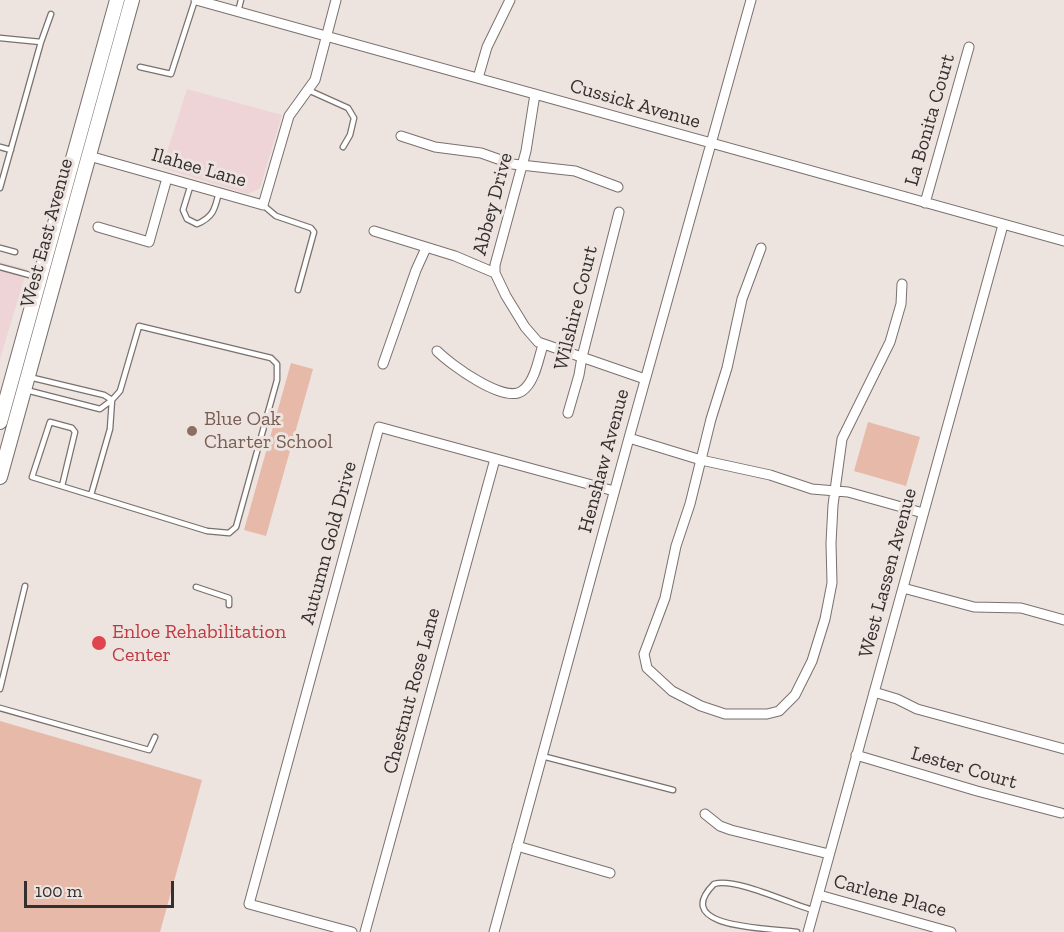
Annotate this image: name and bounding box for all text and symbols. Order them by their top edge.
street label: La Bonita Court [900,51,960,189]
street label: Cussick Avenue [567,74,703,134]
street label: Ilahee Lane [149,143,249,193]
street label: Abbey Drive [468,150,518,258]
street label: West East Avenue [16,156,78,310]
street label: Wilshire Court [549,243,603,373]
street label: Henshaw Avenue [573,386,635,536]
place label: Blue Oak Charter School [204,407,333,454]
marker: Blue Oak Charter School [185,424,199,438]
street label: Autumn Gold Drive [296,459,362,627]
street label: West Lassen Avenue [854,486,922,660]
street label: Chestnut Rose Lane [378,605,446,777]
place label: Enloe Rehabilitation Center [112,620,286,667]
marker: Enloe Rehabilitation Center [90,634,108,652]
street label: Lester Court [908,741,1020,795]
scale bar [27,869,177,907]
street label: Carlene Place [831,869,949,923]
text: 100 m [35,880,82,902]

